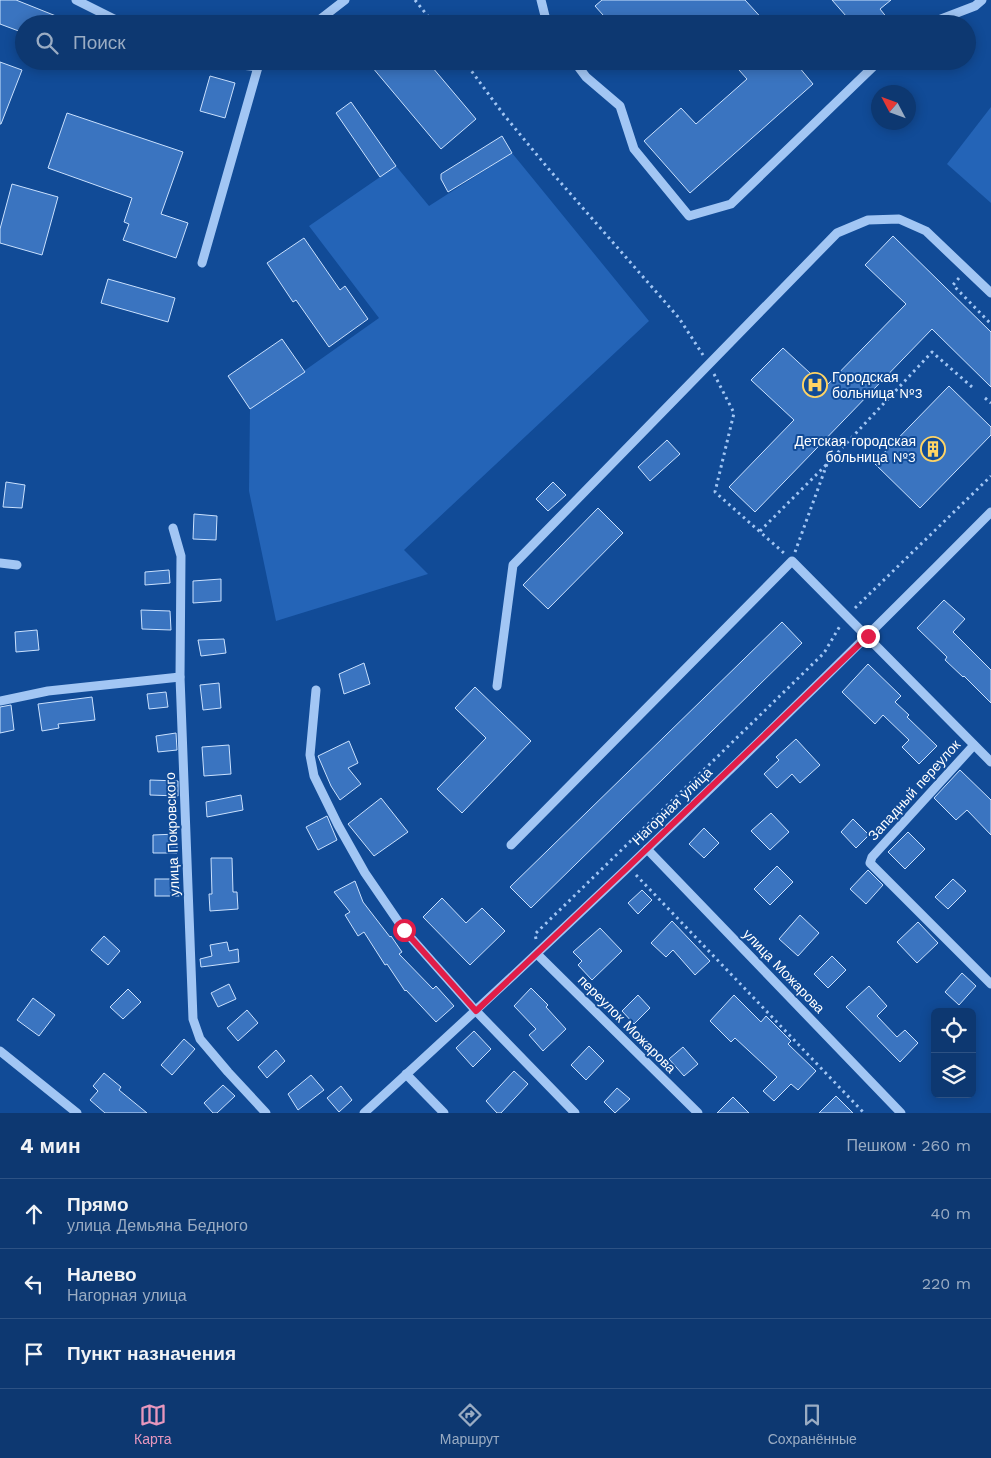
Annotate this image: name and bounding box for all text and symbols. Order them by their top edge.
search box [15,15,976,70]
icon: search [33,29,61,57]
text: Поиск [73,31,126,54]
north arrow [871,85,916,130]
place label: Городская больница №3 [832,369,923,401]
hospital icon: Городская больница №3 [802,372,828,398]
place label: Детская городская больница №3 [795,433,916,465]
building icon: Детская городская больница №3 [920,436,946,462]
route end [857,625,880,648]
street label: Западный переулок [865,736,964,844]
street label: Нагорная улица [629,764,715,848]
street label: улица Покровского [162,772,182,896]
route start [393,919,416,942]
street label: улица Можарова [740,926,828,1016]
street label: переулок Можарова [575,972,679,1076]
map controls [931,1008,976,1098]
button: locate [931,1008,976,1053]
button: layers [931,1053,976,1098]
text: 4 мин [20,1133,81,1158]
text: Пешком · 260 m [846,1136,971,1155]
text: Прямо [67,1193,129,1216]
icon: ahead [20,1200,48,1228]
text: 40 m [931,1204,971,1223]
text: улица Демьяна Бедного [67,1216,248,1235]
text: Налево [67,1263,137,1286]
icon: left [20,1270,48,1298]
text: 220 m [922,1274,971,1293]
text: Нагорная улица [67,1286,187,1305]
icon: arrive [20,1340,48,1368]
text: Пункт назначения [67,1342,236,1365]
tab: Карта [134,1401,172,1447]
tab: Маршрут [440,1401,499,1447]
tab: Сохранённые [768,1401,857,1447]

